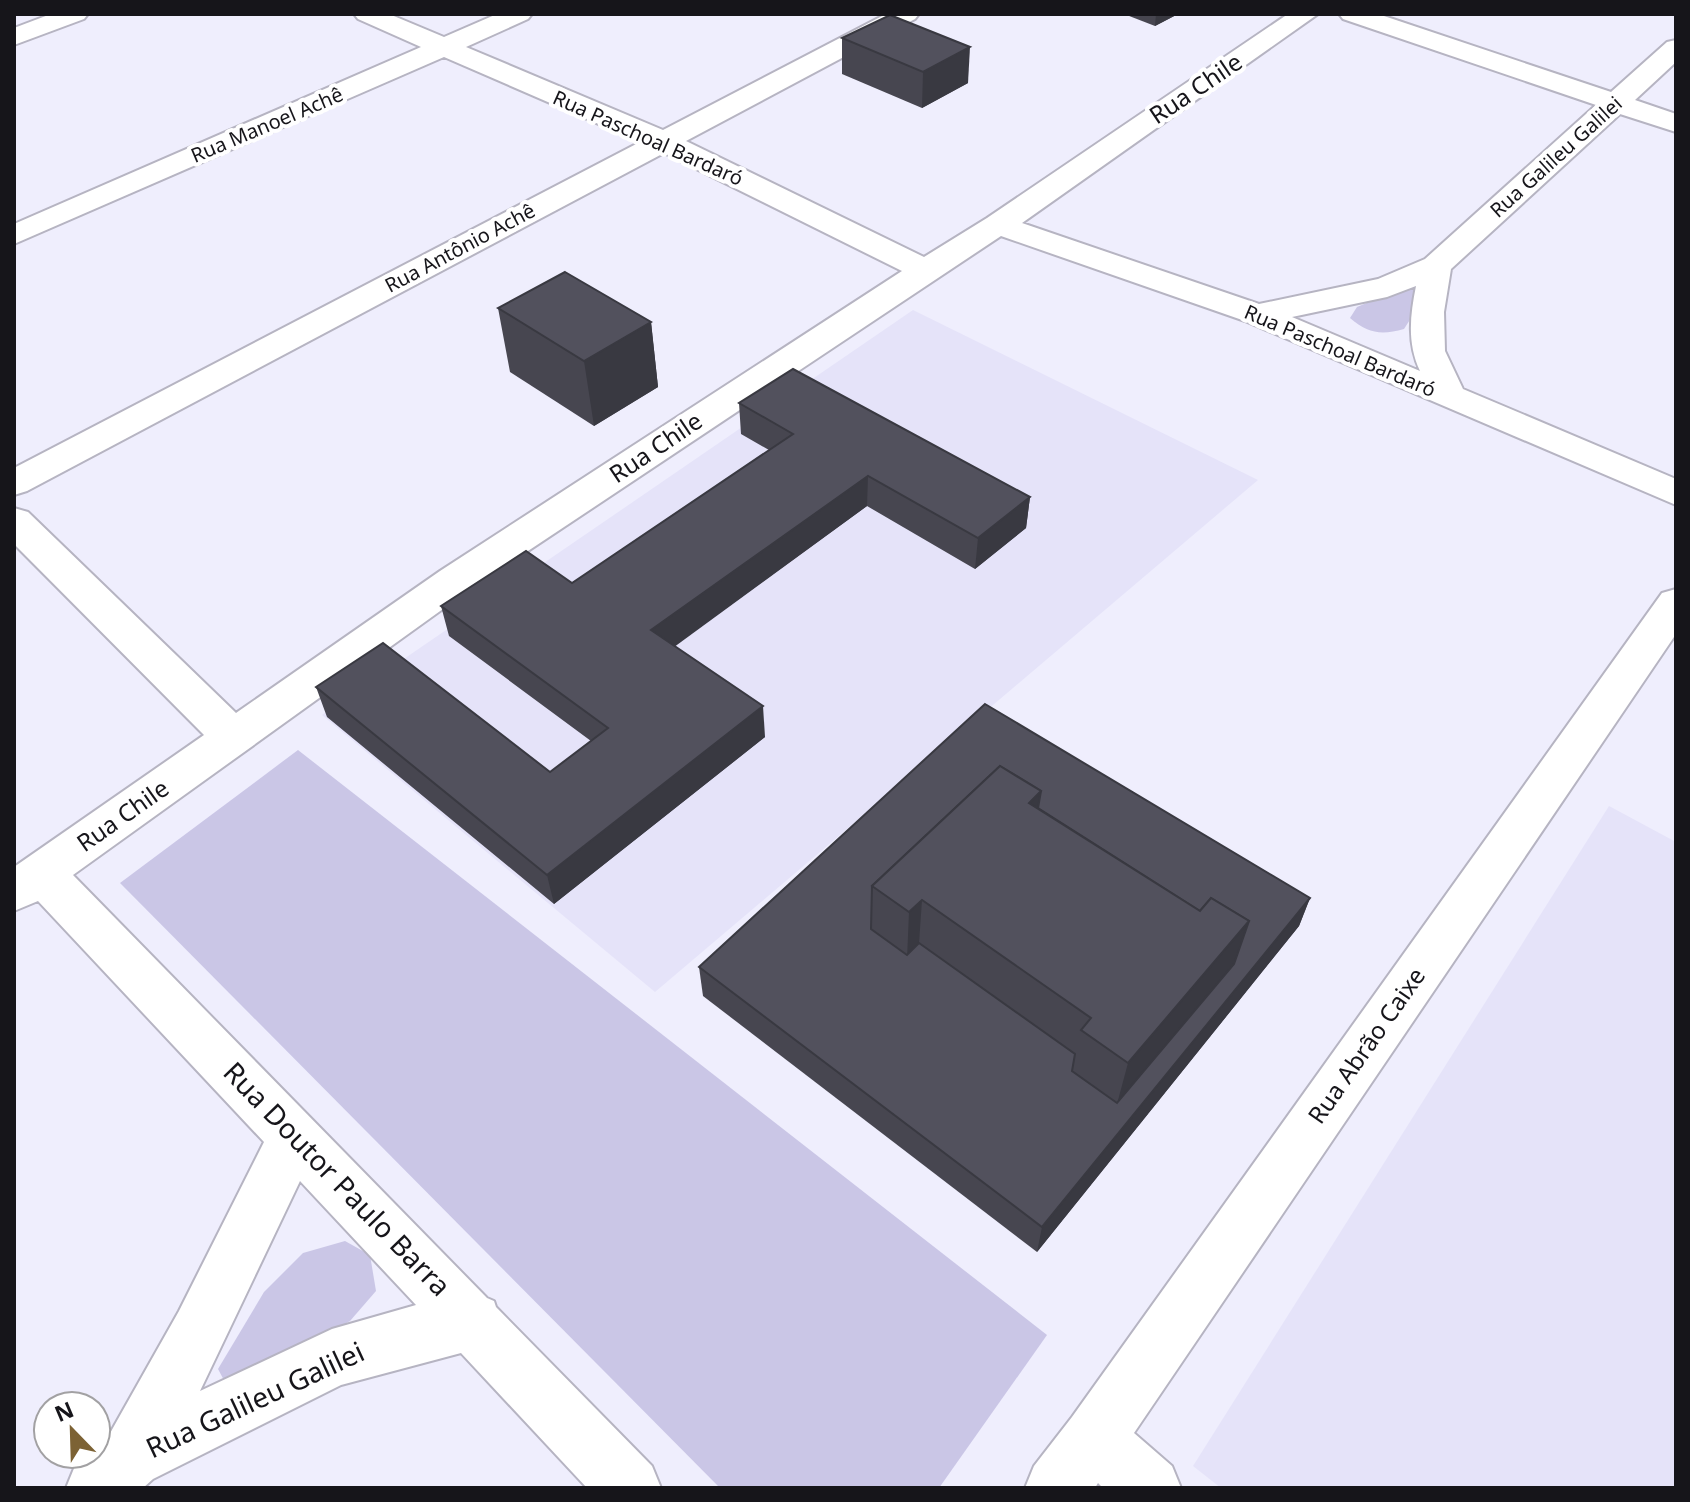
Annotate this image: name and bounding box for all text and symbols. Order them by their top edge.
street label: Rua Chile [1142,45,1248,131]
street label: Rua Manoel Achê [187,80,347,169]
street label: Rua Paschoal Bardaró [549,83,747,192]
street label: Rua Galileu Galilei [1484,90,1628,223]
street label: Rua Antônio Achê [380,197,540,299]
street label: Rua Paschoal Bardaró [1240,298,1440,403]
street label: Rua Chile [602,404,708,490]
street label: Rua Chile [70,771,175,859]
street label: Rua Abrão Caixe [1300,960,1432,1130]
street label: Rua Doutor Paulo Barra [216,1053,460,1304]
street label: Rua Galileu Galilei [139,1332,370,1466]
north arrow [32,1390,112,1470]
text: N [50,1393,78,1428]

